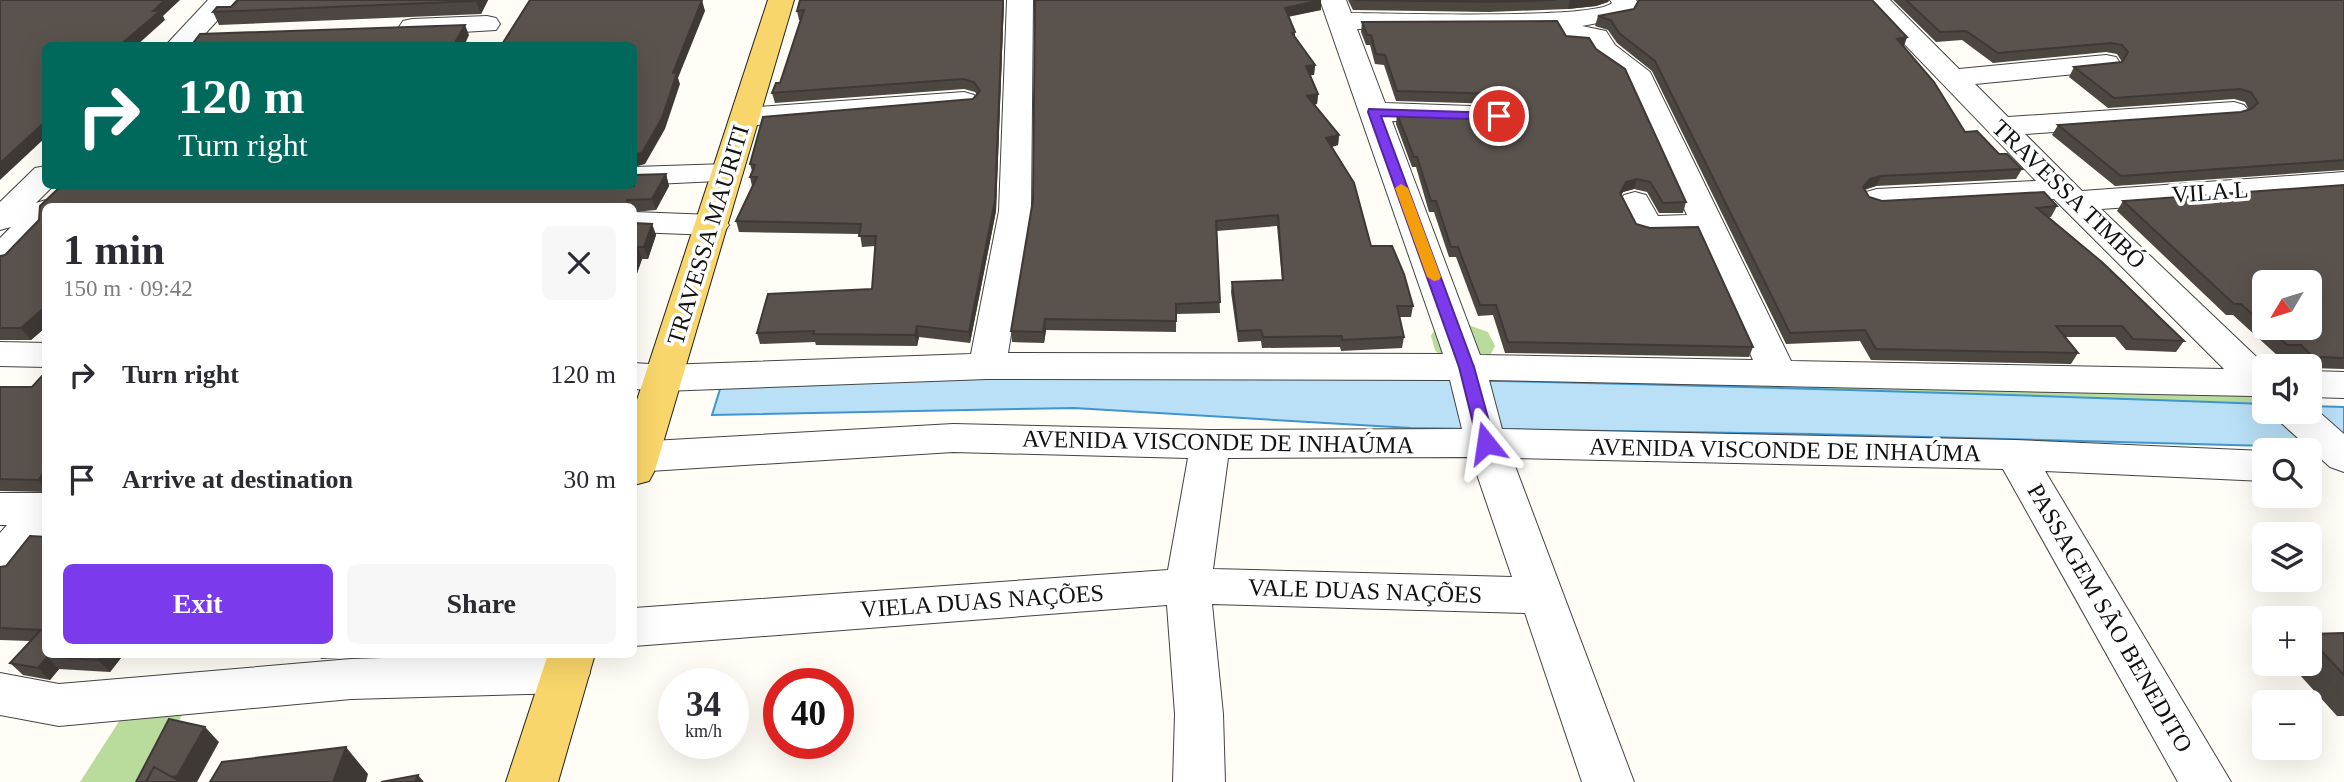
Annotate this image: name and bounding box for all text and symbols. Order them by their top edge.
text: 120 m [178,69,305,124]
icon: right [63,70,154,161]
pin [1469,86,1529,146]
icon: arrive [1480,97,1518,135]
street label: TRAVESSA TIMBÓ [1987,114,2151,274]
street label: TRAVESSA MAURITI [662,122,754,348]
text: Turn right [178,127,308,163]
street label: VILA L [2171,176,2249,208]
button: close [542,226,616,300]
text: 1 min [63,227,165,273]
north arrow [2252,270,2322,340]
map controls [2252,270,2322,760]
text: 150 m · 09:42 [63,276,193,301]
button: sound [2252,354,2322,424]
icon: right [63,356,101,394]
text: Turn right [122,360,239,389]
text: 120 m [550,360,616,389]
position arrow [1449,406,1523,480]
street label: AVENIDA VISCONDE DE INHAÚMA [1022,426,1415,458]
street label: AVENIDA VISCONDE DE INHAÚMA [1589,434,1982,466]
button: search [2252,438,2322,508]
icon: arrive [63,461,101,499]
text: Arrive at destination [122,465,353,494]
text: 30 m [563,465,616,494]
street label: PASSAGEM SÃO BENEDITO [2022,479,2198,757]
button: layers [2252,522,2322,592]
button: Exit [63,564,333,644]
button: Share [347,564,616,644]
street label: VALE DUAS NAÇÕES [1247,574,1483,608]
street label: VIELA DUAS NAÇÕES [859,580,1105,622]
button: + [2252,606,2322,676]
speed limit sign: 40 [763,668,854,759]
text: 34 [686,685,721,724]
button: − [2252,690,2322,760]
text: km/h [685,721,722,741]

